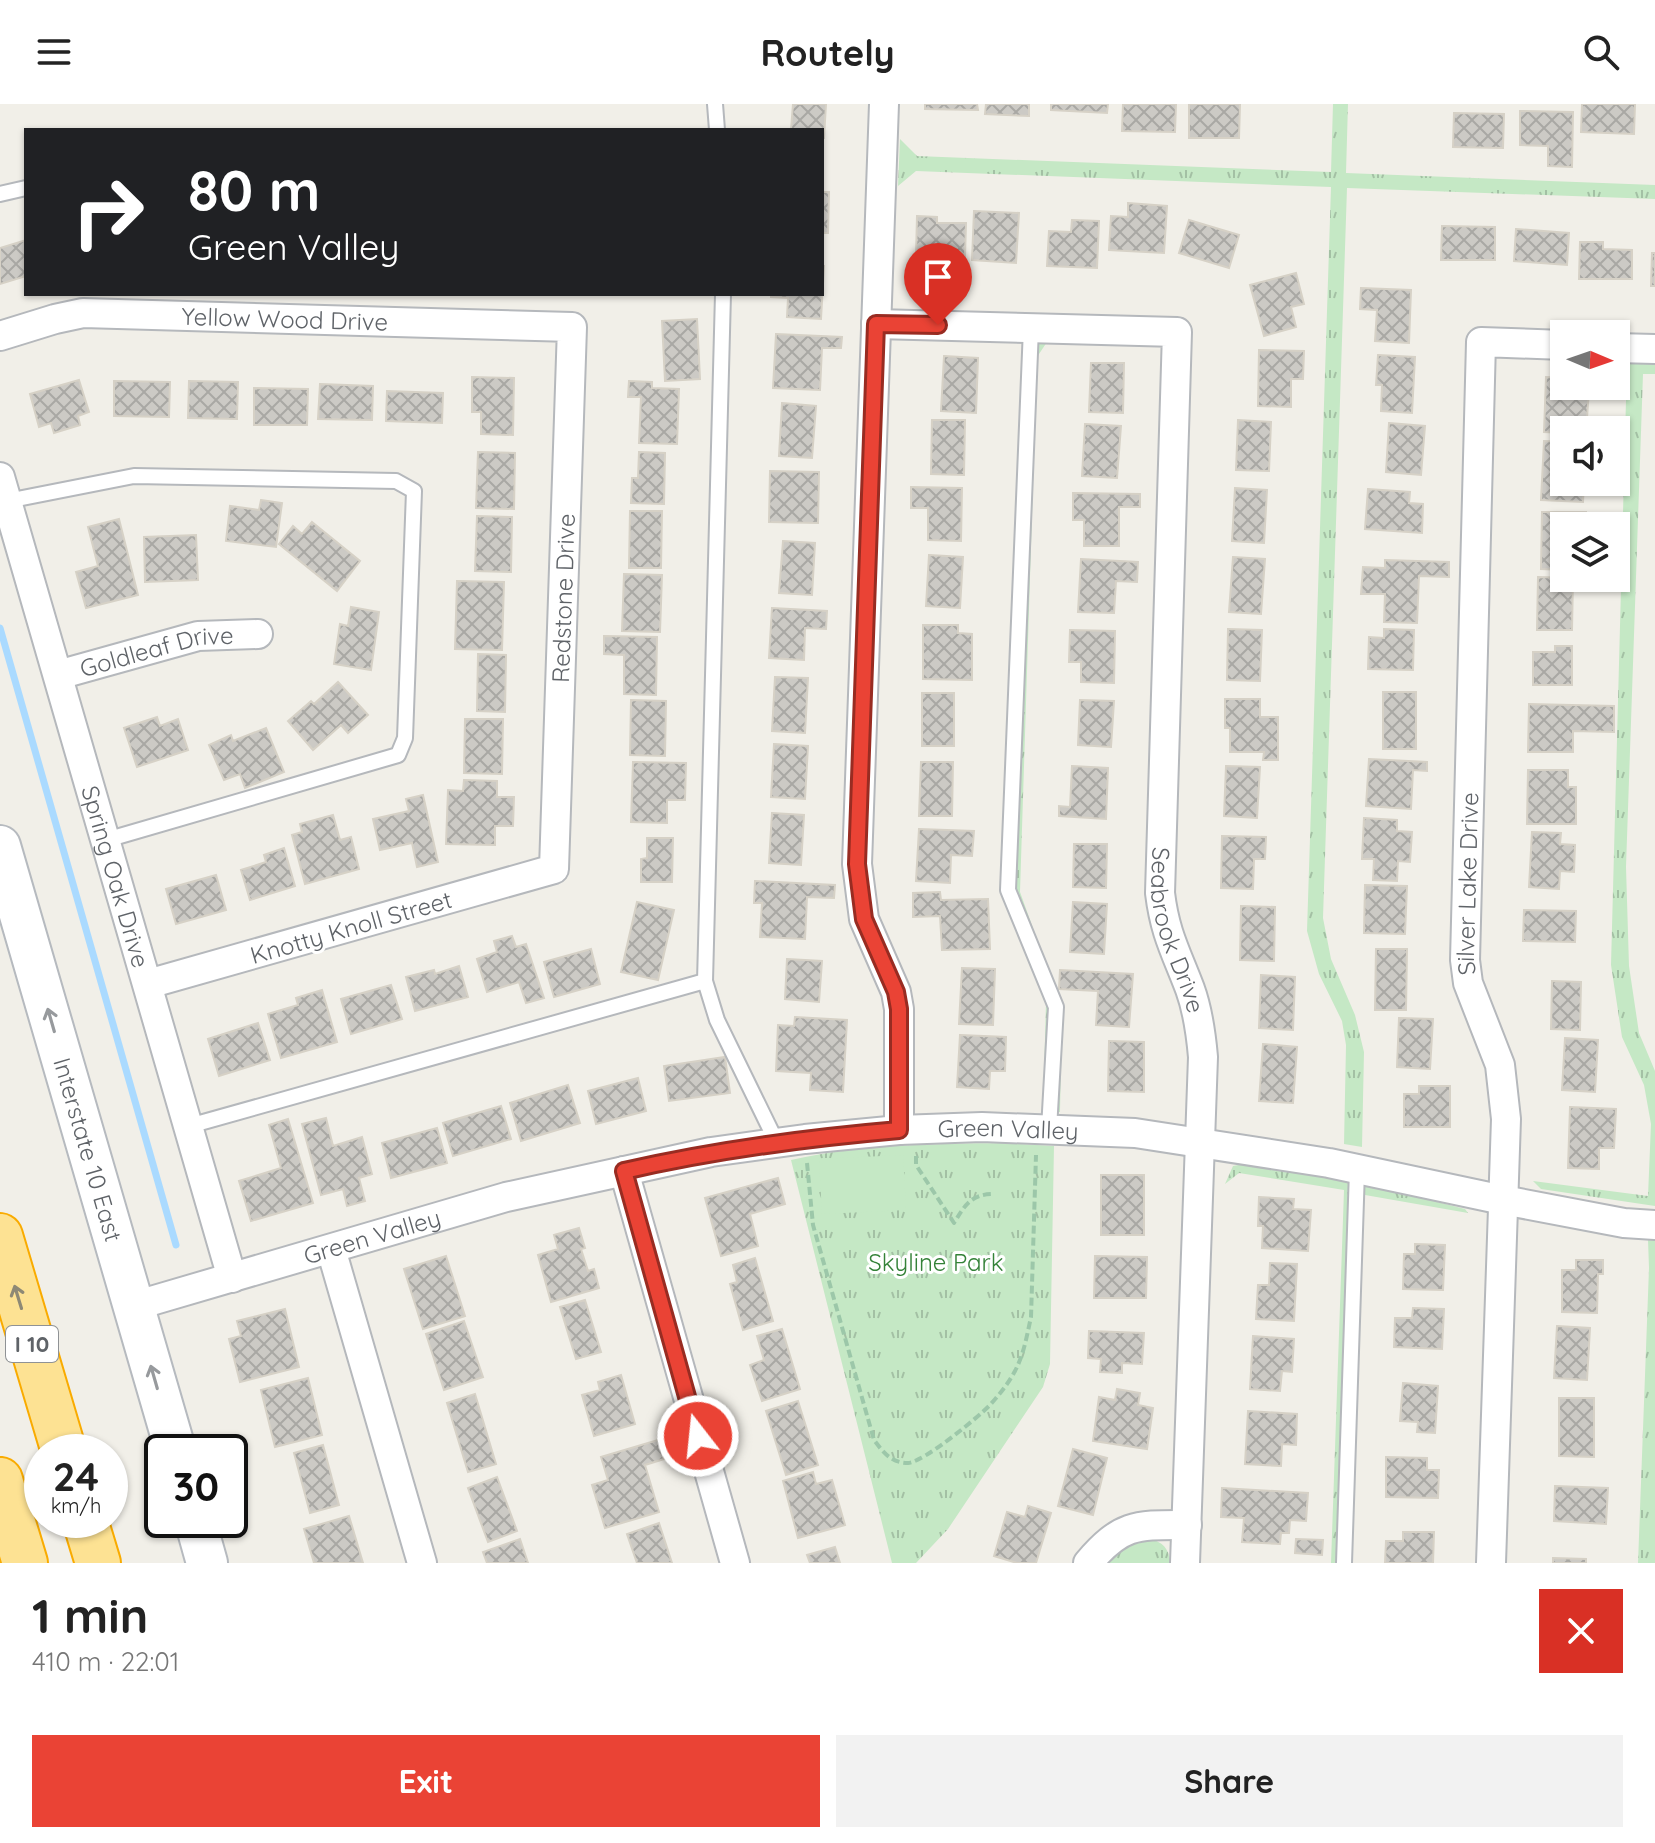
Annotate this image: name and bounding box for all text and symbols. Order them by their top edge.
icon: menu [32,30,76,74]
text: Routely [760,30,895,75]
icon: search [1579,30,1623,74]
text: 80 m [188,155,320,225]
icon: right [56,160,160,264]
text: Green Valley [188,224,400,269]
pin [904,243,972,325]
icon: arrive [916,255,960,299]
street label: Yellow Wood Drive [181,301,388,337]
north arrow [1550,320,1630,400]
map controls [1550,320,1630,592]
button: sound [1550,416,1630,496]
button: layers [1550,512,1630,592]
street label: Redstone Drive [545,513,581,683]
street label: Goldleaf Drive [76,620,234,683]
street label: Spring Oak Drive [75,782,156,971]
street label: Silver Lake Drive [1450,792,1484,977]
street label: Seabrook Drive [1145,847,1211,1016]
street label: Knotty Knoll Street [247,884,455,970]
one-way arrow [43,1007,58,1033]
street label: Interstate 10 East [47,1054,129,1245]
street label: Green Valley [937,1112,1079,1146]
street label: Green Valley [300,1202,444,1270]
park label: Skyline Park [868,1247,1004,1277]
one-way arrow [10,1284,25,1310]
road number: I 10 [6,1326,58,1362]
one-way arrow [146,1365,160,1390]
position arrow [656,1394,740,1478]
speed limit sign: 30 [144,1434,248,1538]
text: 24 [53,1451,99,1501]
text: km/h [51,1493,101,1518]
text: 1 min [32,1585,148,1645]
button: close [1539,1589,1623,1673]
text: 410 m · 22:01 [32,1645,179,1678]
button: Exit [32,1735,820,1827]
button: Share [836,1735,1623,1827]

